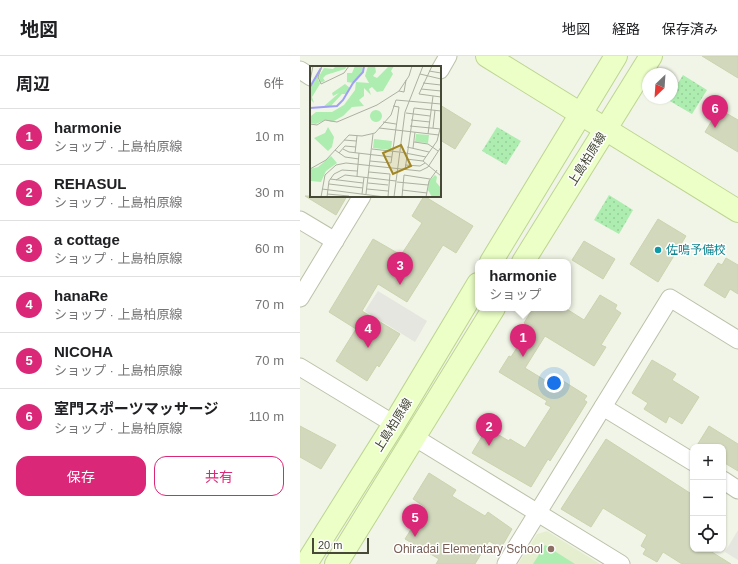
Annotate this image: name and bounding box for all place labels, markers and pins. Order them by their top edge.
pin: 6 [702,95,728,128]
place label: 佐鳴予備校 [666,243,726,257]
marker: 佐鳴予備校 [653,245,663,255]
pin: 3 [387,252,413,285]
pin: 4 [355,315,381,348]
pin: 1 [510,324,536,357]
pin: 2 [476,413,502,446]
pin: 5 [402,504,428,537]
place label: Ohiradai Elementary School [394,542,543,556]
marker: Ohiradai Elementary School [546,544,556,554]

